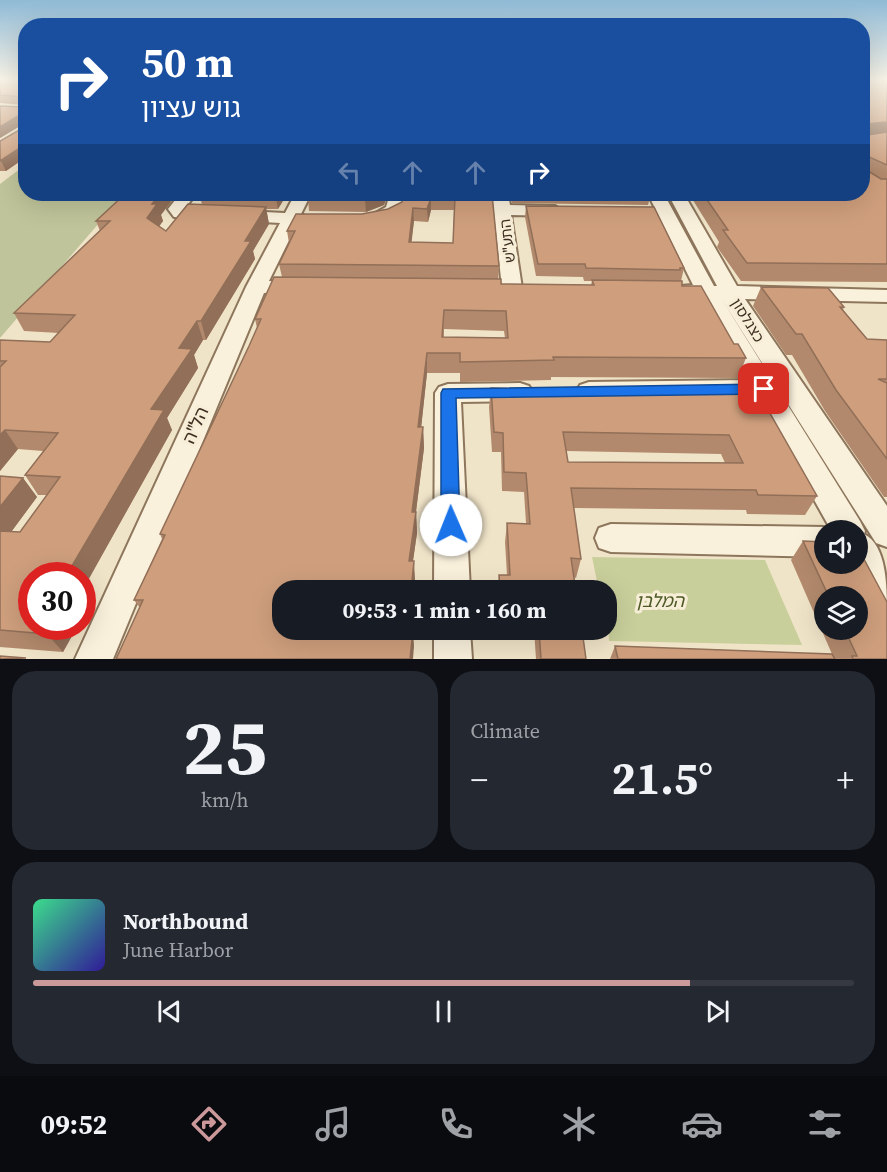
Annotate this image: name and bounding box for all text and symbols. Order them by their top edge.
text: 50 m [141,33,234,91]
icon: right [42,42,120,120]
text: גוש עציון [141,89,241,126]
icon: left [333,156,366,189]
icon: ahead [396,156,429,189]
icon: ahead [459,156,492,189]
icon: right [522,156,555,189]
street label: התע"ש [494,218,520,264]
street label: כצנלסון [726,294,770,346]
pin [738,363,789,414]
icon: arrive [747,372,780,405]
street label: הל"ה [176,402,214,448]
position arrow [419,493,483,557]
map controls [814,520,868,640]
button: sound [814,520,868,574]
speed limit sign: 30 [18,562,96,640]
button: layers [814,586,868,640]
park label: המלבן [636,588,686,613]
text: 09:53 · 1 min · 160 m [343,595,546,625]
text: 25 [182,693,267,800]
text: Climate [471,717,540,745]
text: 21.5° [612,747,713,809]
text: − [471,757,488,802]
text: + [837,757,854,802]
text: km/h [201,786,249,814]
text: Northbound [123,906,248,936]
text: June Harbor [123,936,233,964]
icon: previous [153,995,186,1028]
icon: pause [427,995,460,1028]
icon: next [701,995,734,1028]
icon: directions [188,1103,230,1145]
icon: music [312,1103,354,1145]
icon: phone [435,1103,477,1145]
icon: climate [558,1103,600,1145]
icon: car [681,1103,723,1145]
icon: filters [804,1103,846,1145]
text: 09:52 [41,1106,107,1143]

